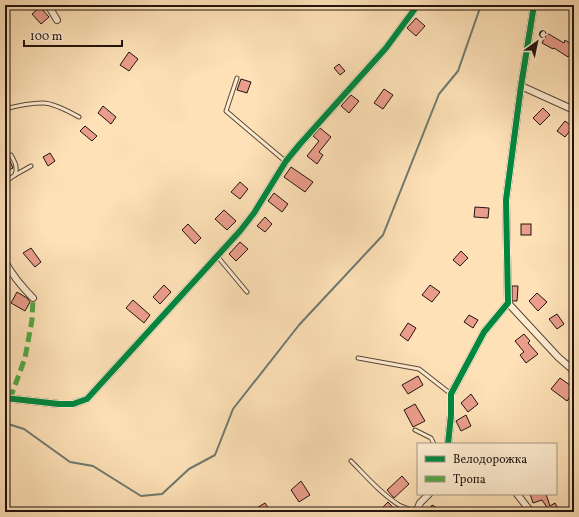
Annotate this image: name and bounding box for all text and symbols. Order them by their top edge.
scale bar [24,22,122,48]
north arrow [517,22,557,62]
text: С [535,27,549,43]
text: 100 m [30,29,63,45]
legend [417,443,557,495]
text: Велодорожка [453,452,527,468]
text: Тропа [453,472,486,488]

